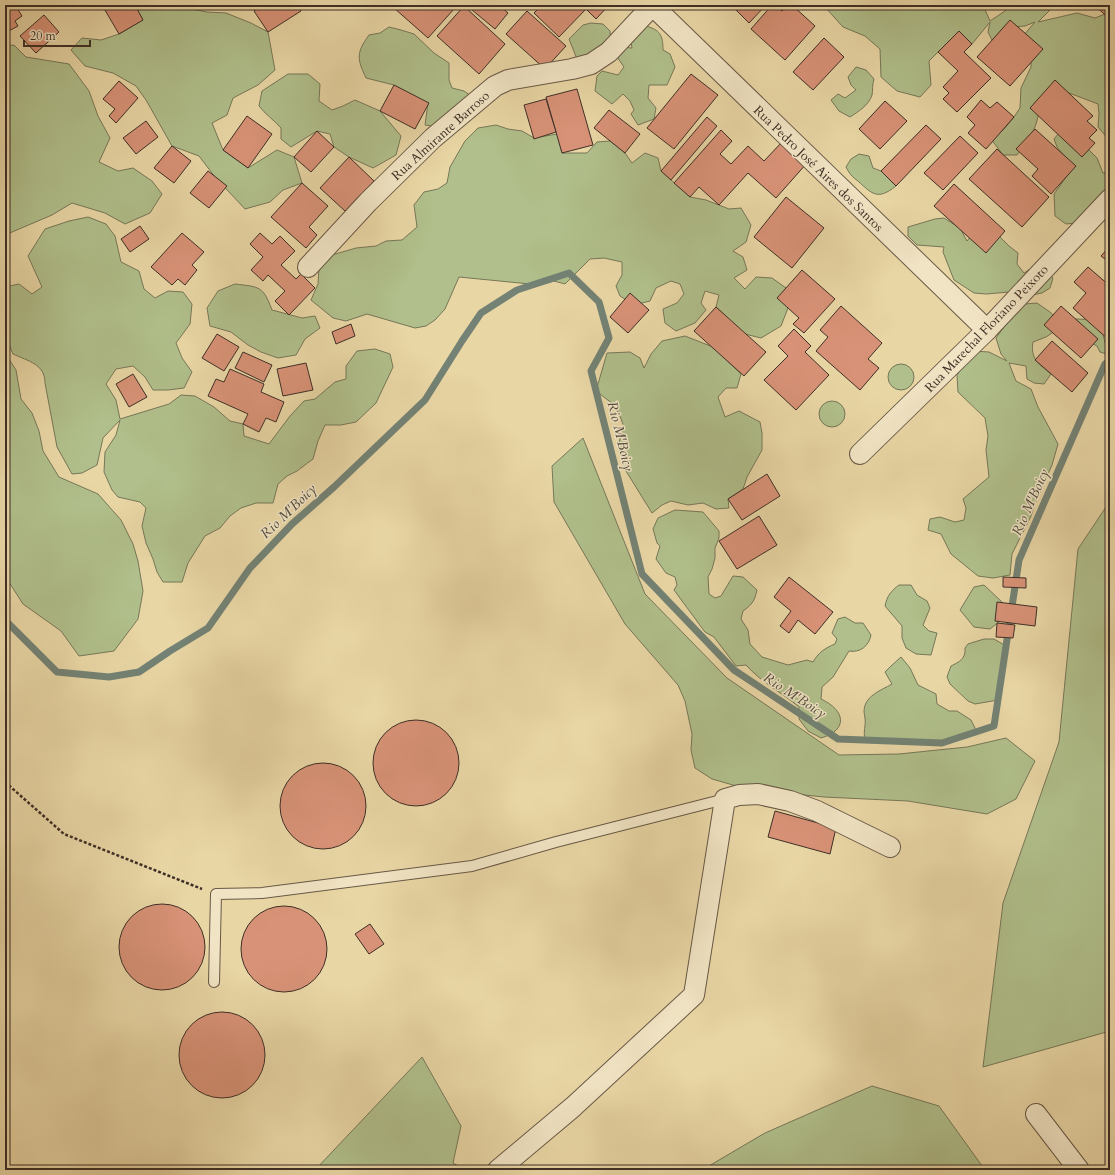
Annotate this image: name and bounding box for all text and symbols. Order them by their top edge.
scale bar [24,22,90,48]
text: 20 m [30,28,57,44]
street label: Rua Almirante Barroso [388,87,494,185]
street label: Rua Pedro José Aires dos Santos [749,102,887,236]
street label: Rua Marechal Floriano Peixoto [921,261,1053,396]
water label: Rio M'Boicy [603,399,638,473]
water label: Rio M'Boicy [1007,466,1054,539]
water label: Rio M'Boicy [256,480,321,543]
water label: Rio M'Boicy [760,668,830,723]

